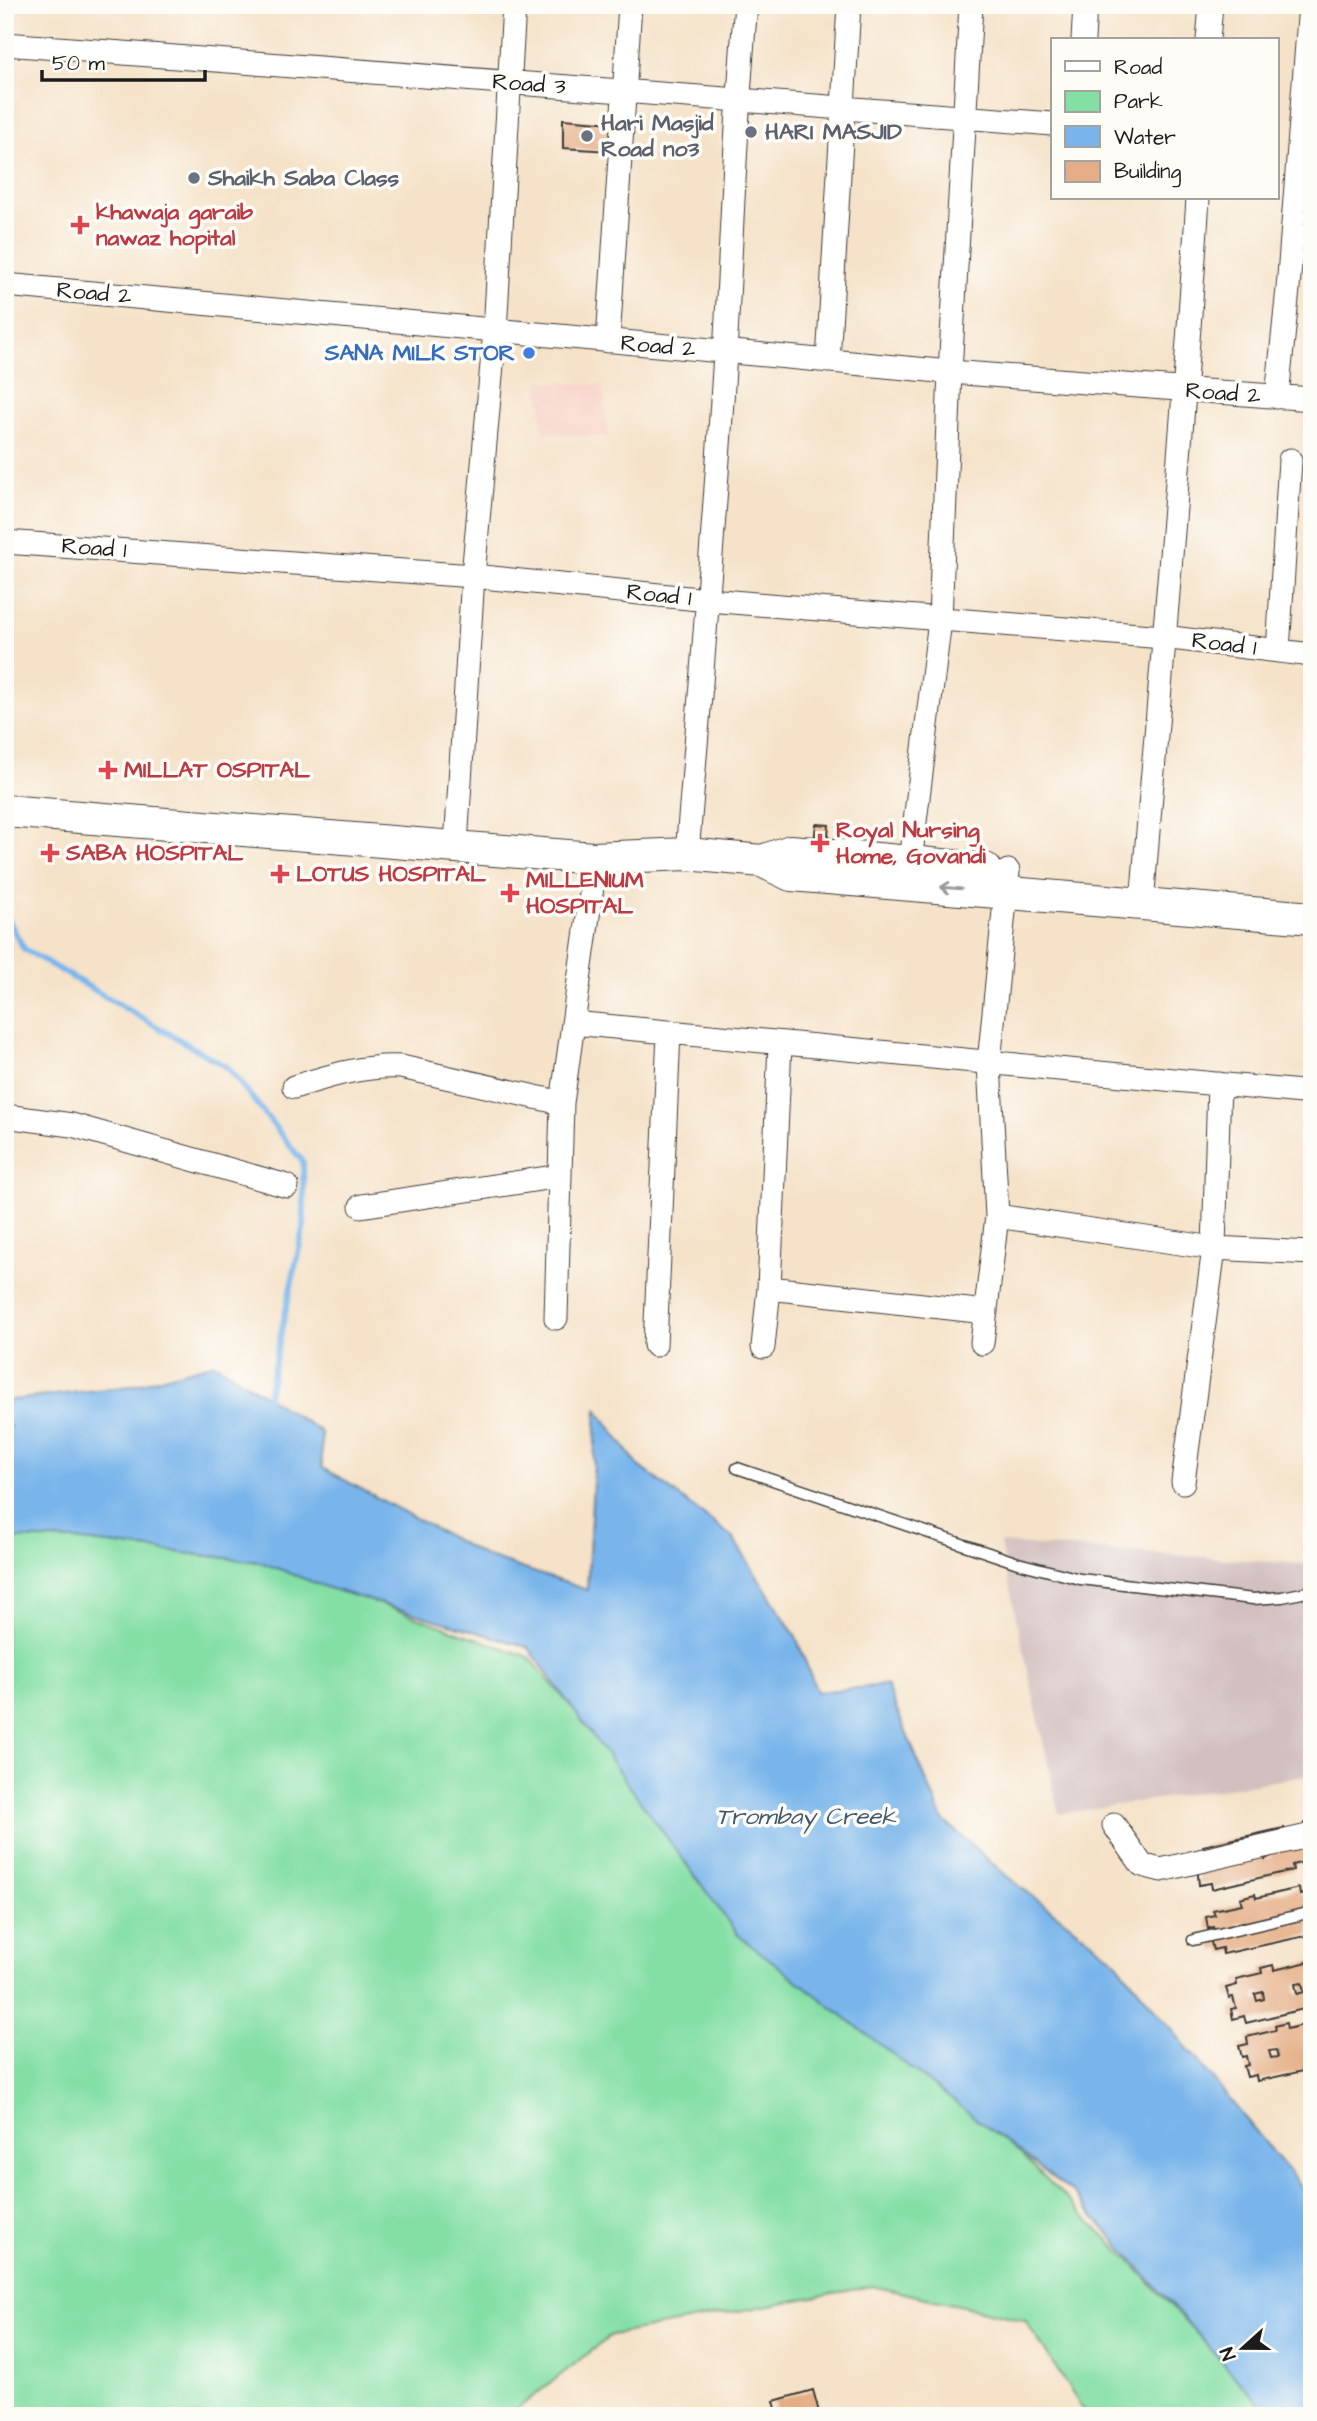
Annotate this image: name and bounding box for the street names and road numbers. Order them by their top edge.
street label: Road 3 [491,65,567,103]
street label: Road 2 [55,274,133,312]
street label: Road 2 [619,327,697,365]
street label: Road 2 [1184,374,1262,412]
street label: Road 1 [60,530,128,566]
street label: Road 1 [625,576,693,614]
street label: Road 1 [1190,624,1258,664]

